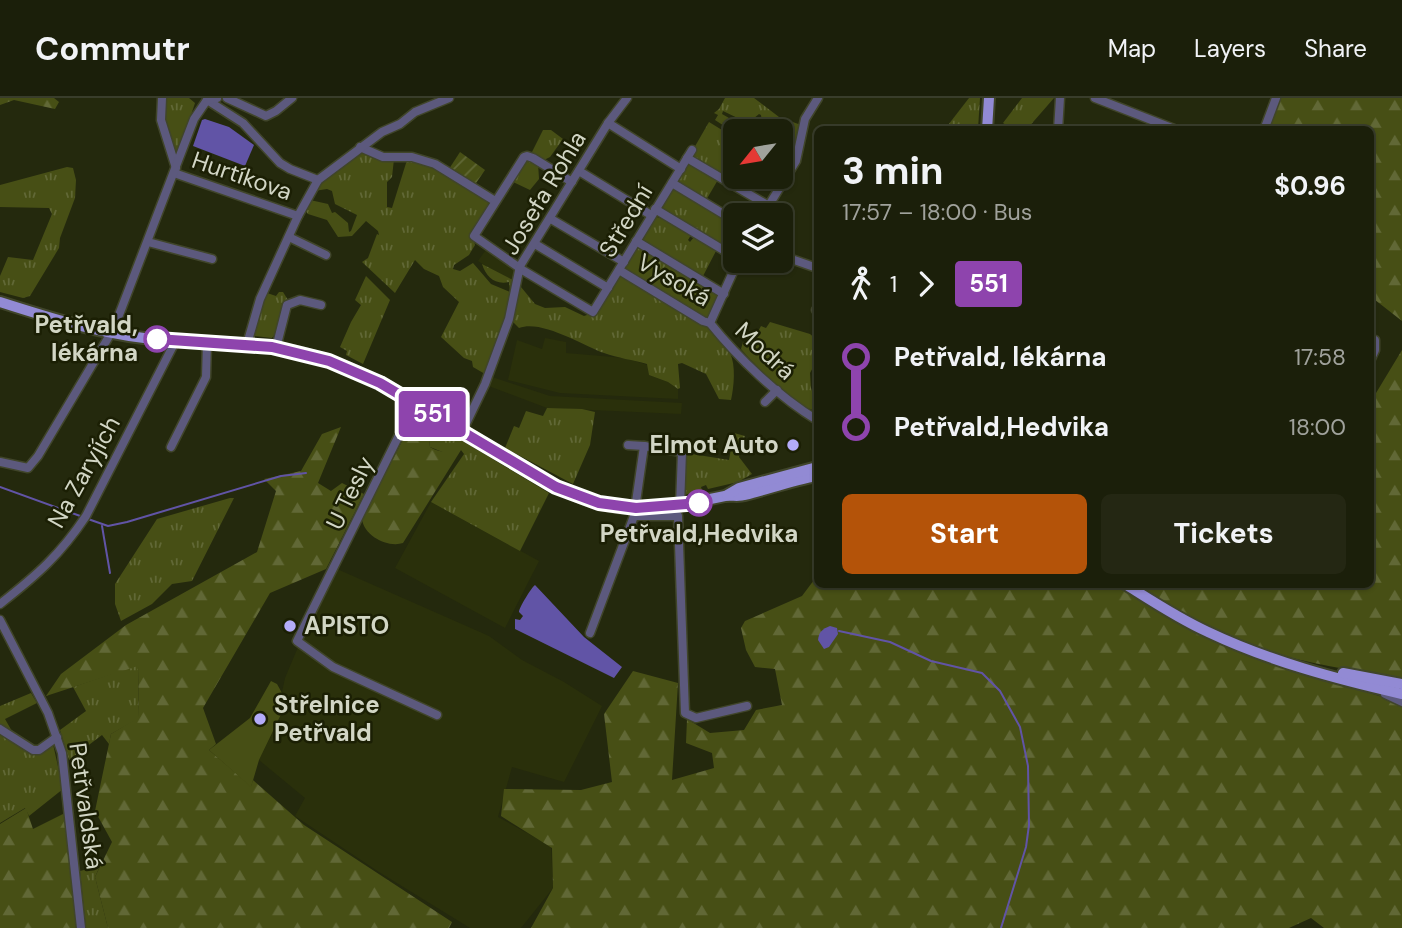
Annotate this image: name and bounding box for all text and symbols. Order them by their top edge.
text: Commutr [35,27,190,70]
text: Map [1108,33,1156,64]
text: Layers [1194,33,1266,64]
text: Share [1304,33,1367,64]
north arrow [723,119,793,189]
map controls [723,119,793,273]
street label: Josefa Rohla [494,125,593,260]
street label: Hurtíkova [188,144,296,207]
text: 3 min [842,146,943,196]
text: $0.96 [1274,169,1346,203]
street label: Střední [592,178,660,263]
text: 17:57 – 18:00 · Bus [842,197,1032,227]
button: layers [723,203,793,273]
street label: Vysoká [632,246,717,313]
icon: walk [842,265,880,303]
icon: forward [907,265,945,303]
text: 551 [969,268,1008,299]
text: 1 [890,269,897,299]
place label: Petřvald, lékárna [34,309,138,368]
street label: Modrá [729,315,802,386]
marker: Petřvald, lékárna [144,326,170,352]
text: Petřvald, lékárna [894,340,1107,374]
text: 17:58 [1294,342,1346,372]
line badge: 551 [392,391,472,437]
text: 551 [413,398,451,429]
street label: Na Zaryjích [40,410,127,533]
text: Petřvald,Hedvika [894,410,1109,444]
text: 18:00 [1289,412,1346,442]
place label: Elmot Auto [650,429,779,460]
marker: Elmot Auto [785,437,801,453]
street label: U Tesly [319,451,381,535]
marker: Petřvald,Hedvika [686,490,712,516]
button: Start [842,494,1087,574]
button: Tickets [1101,494,1346,574]
place label: Petřvald,Hedvika [600,518,798,549]
place label: APISTO [304,610,389,641]
marker: APISTO [282,618,298,634]
place label: Střelnice Petřvald [274,689,380,748]
marker: Střelnice Petřvald [252,711,268,727]
street label: Petřvaldská [62,741,111,871]

